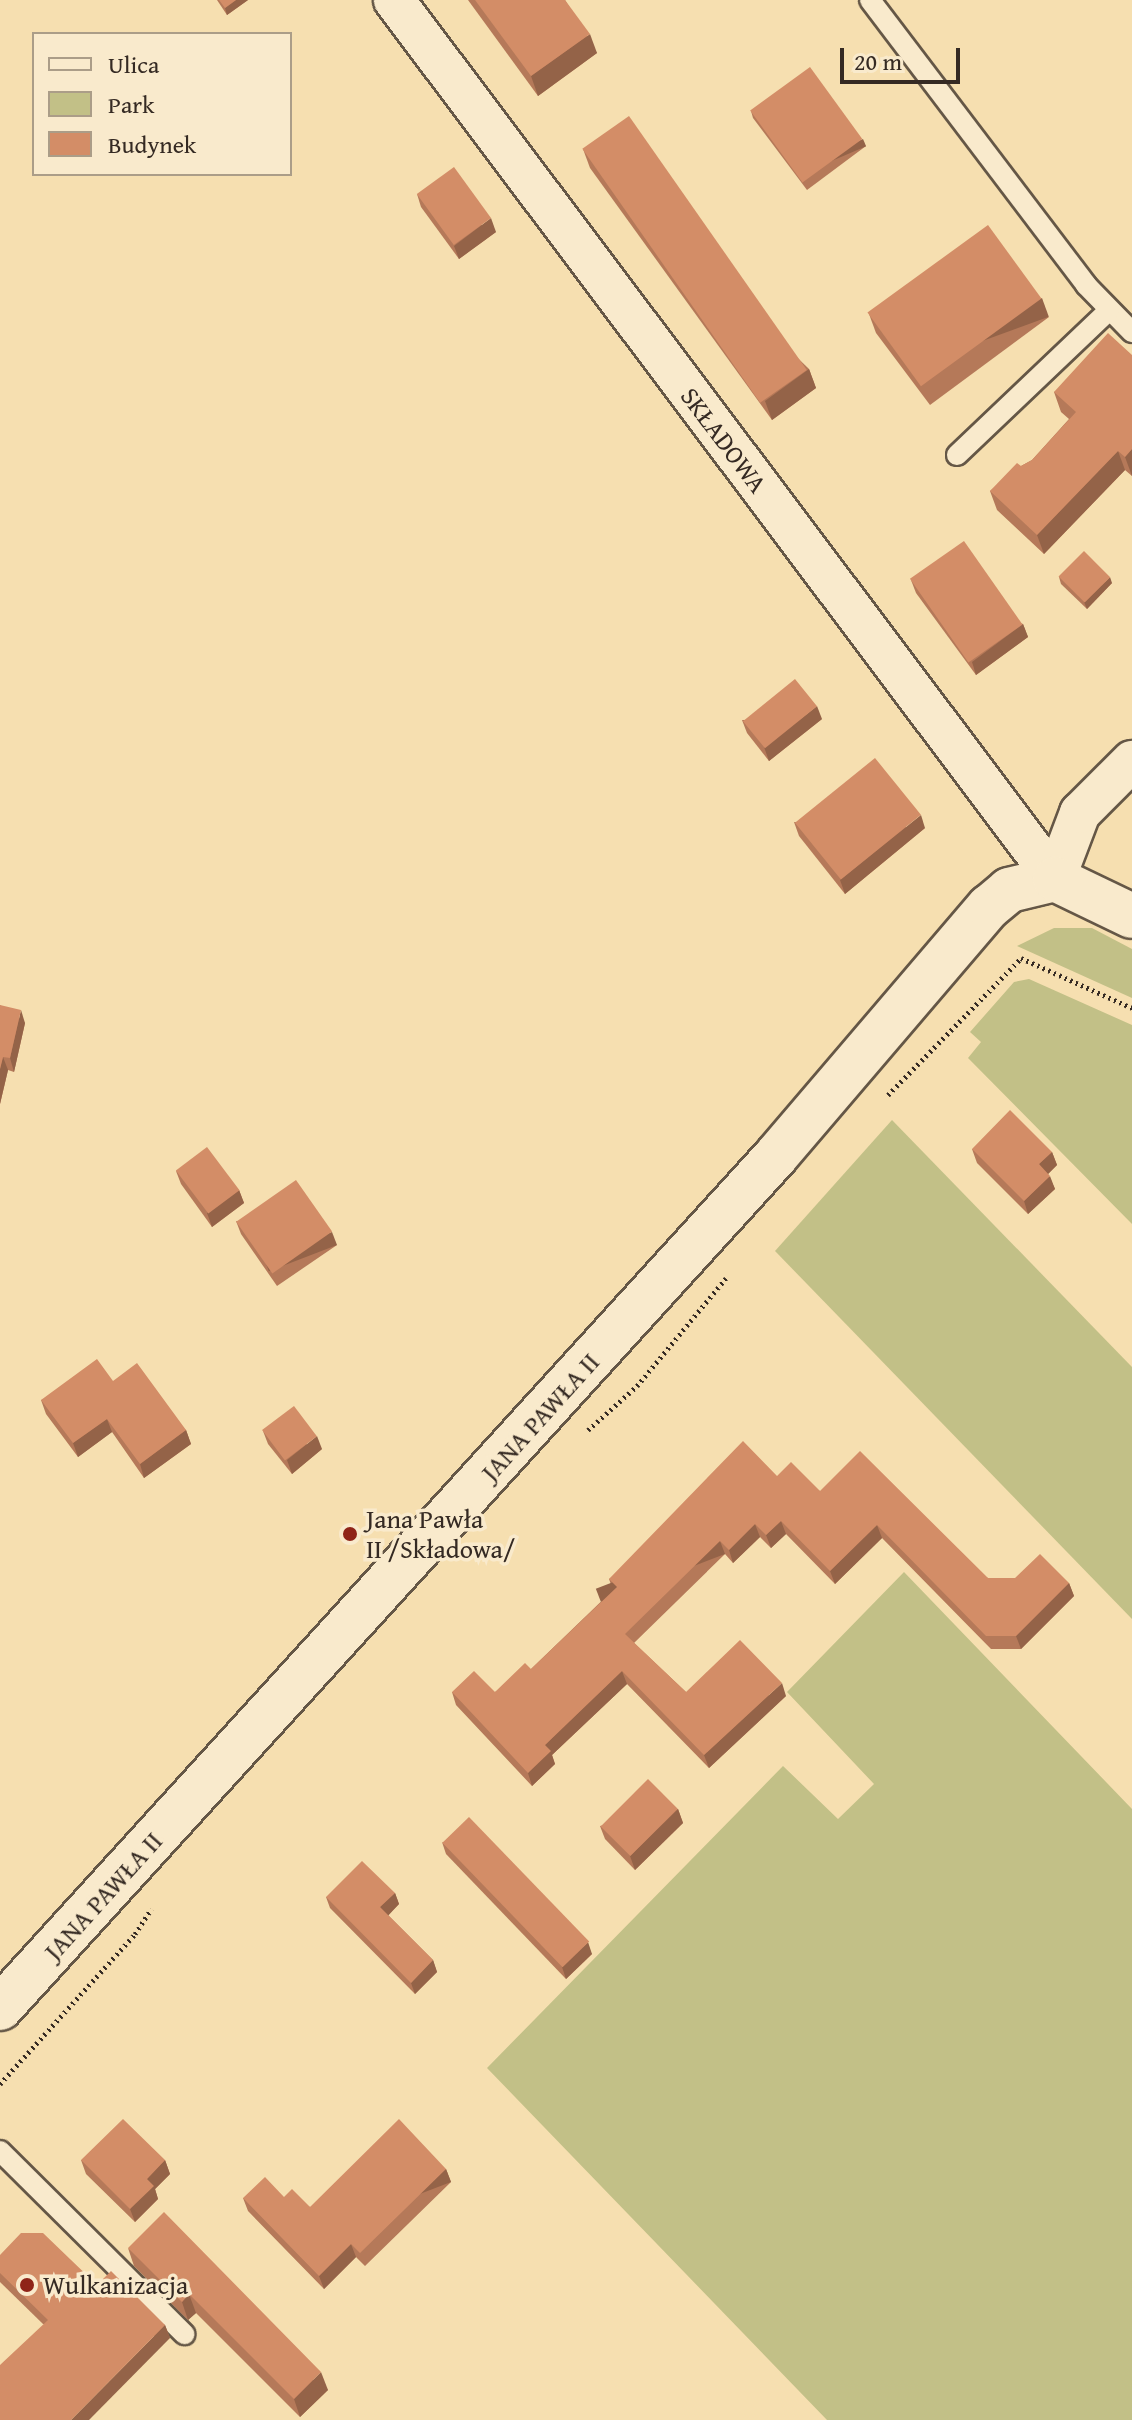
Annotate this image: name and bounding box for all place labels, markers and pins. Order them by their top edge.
place label: Jana Pawła II /Składowa/ [366,1503,515,1564]
marker: Jana Pawła II /Składowa/ [341,1525,359,1543]
place label: Wulkanizacja [43,2269,188,2301]
marker: Wulkanizacja [18,2276,36,2294]

